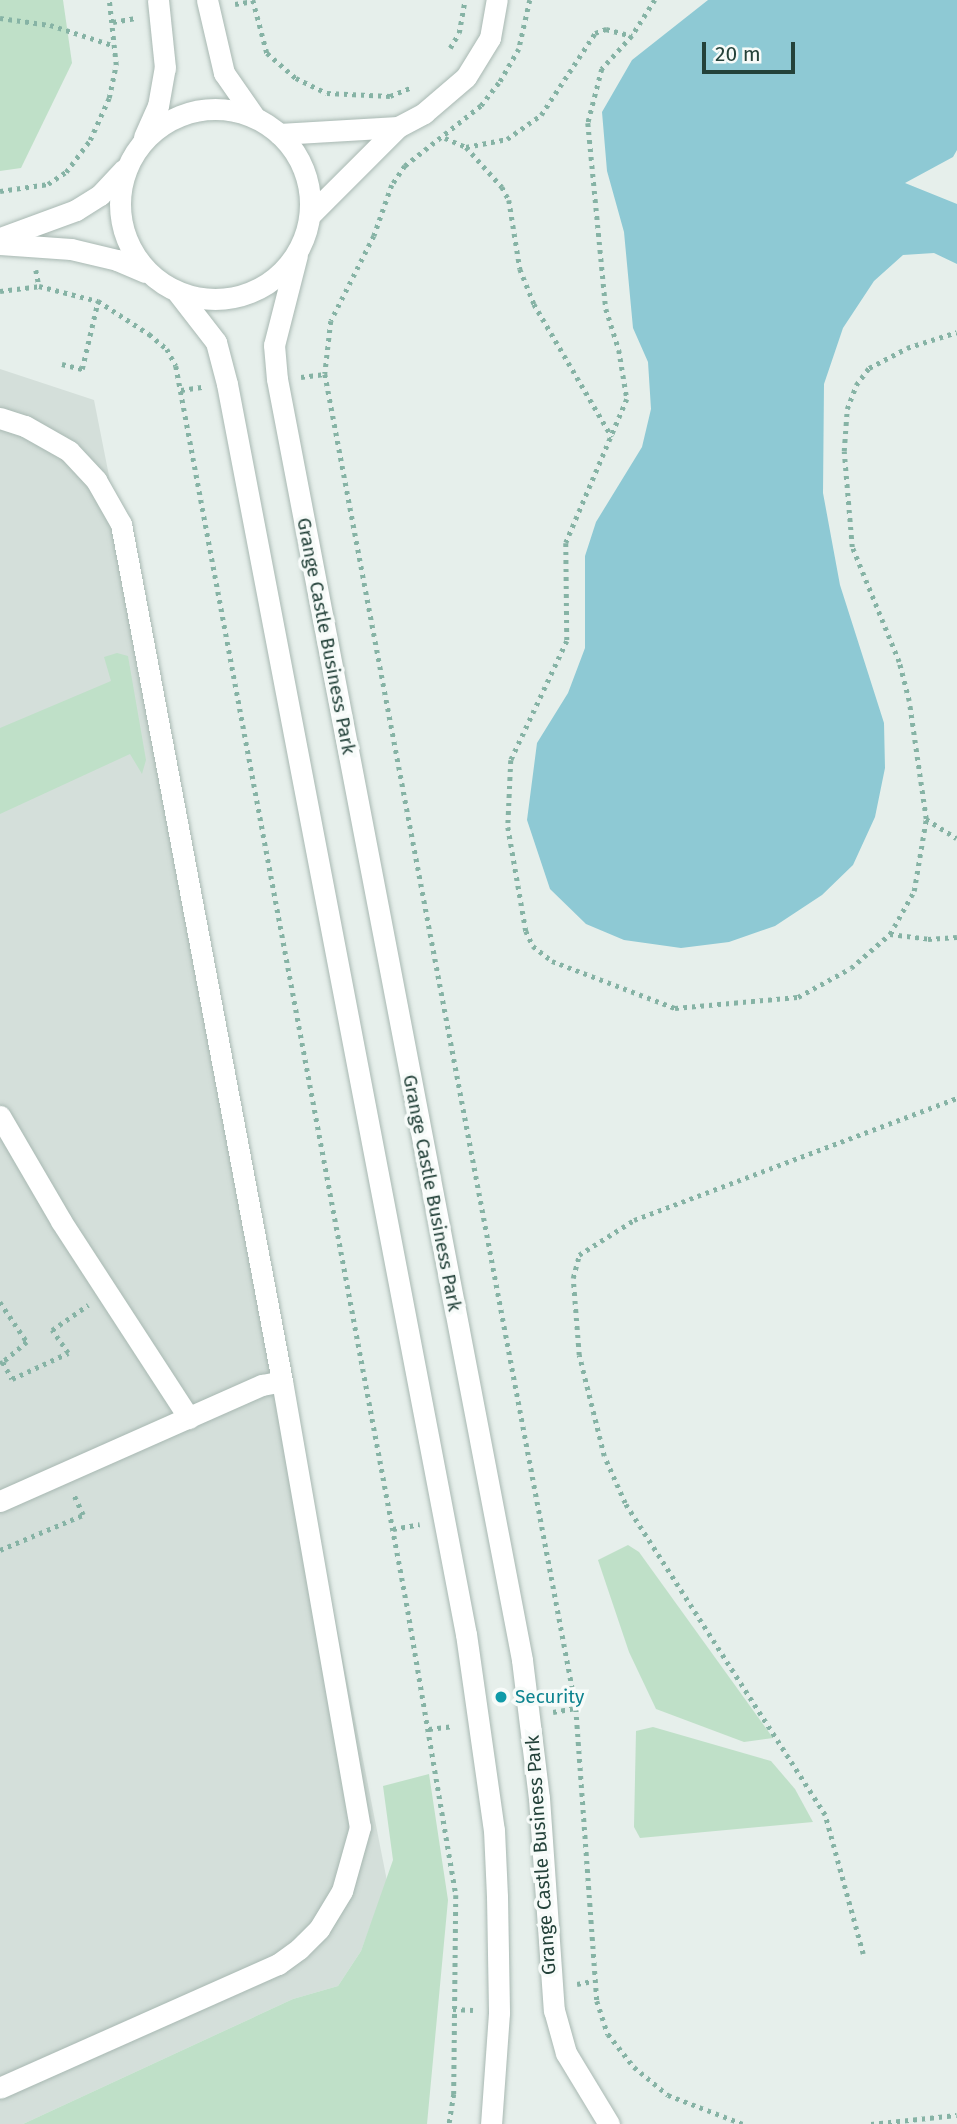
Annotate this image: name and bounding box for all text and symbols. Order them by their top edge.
scale bar [705,28,798,72]
text: 20 m [715,41,761,67]
street label: Grange Castle Business Park [292,516,360,756]
street label: Grange Castle Business Park [398,1073,466,1313]
place label: Security [515,1686,584,1708]
marker: Security [493,1689,509,1705]
street label: Grange Castle Business Park [521,1734,561,1976]

